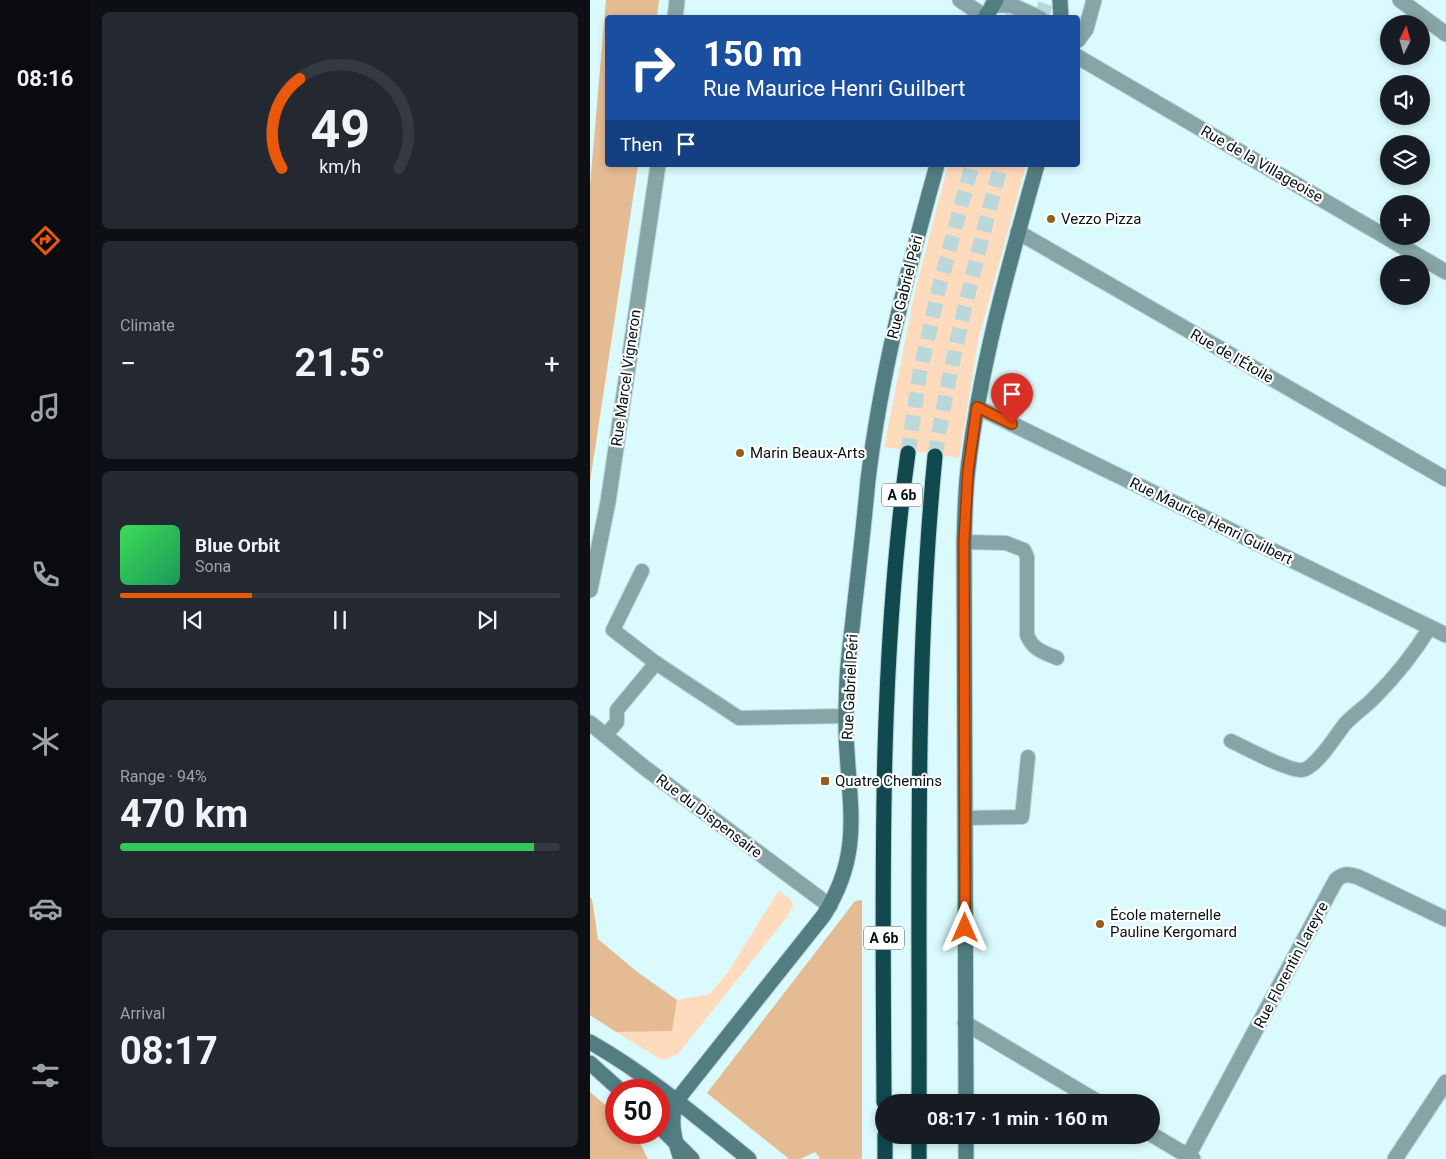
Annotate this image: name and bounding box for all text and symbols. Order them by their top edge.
north arrow [1380,15,1430,65]
map controls [1380,15,1430,305]
text: 150 m [703,34,802,75]
icon: right [620,35,685,100]
text: 08:16 [17,66,73,91]
button: sound [1380,75,1430,125]
text: Rue Maurice Henri Guilbert [703,76,965,101]
text: 49 [310,99,370,160]
street label: Rue de la Villageoise [1198,122,1326,206]
icon: arrive [672,130,700,158]
text: Then [620,133,662,156]
button: layers [1380,135,1430,185]
text: km/h [319,156,361,177]
button: + [1380,195,1430,245]
place label: Vezzo Pizza [1061,210,1141,228]
marker: Vezzo Pizza [1045,213,1057,225]
icon: directions [28,223,63,258]
street label: Rue Gabriel Péri [883,233,927,341]
button: − [1380,255,1430,305]
street label: Rue Marcel Vigneron [607,308,645,448]
text: Climate [120,316,175,335]
street label: Rue de l'Étoile [1187,325,1277,387]
text: 21.5° [294,341,386,385]
text: − [120,347,136,380]
text: + [544,347,560,380]
pin [991,373,1033,424]
icon: arrive [998,380,1026,408]
icon: music [28,390,63,425]
place label: Marin Beaux-Arts [750,444,865,462]
marker: Marin Beaux-Arts [734,447,746,459]
street label: Rue Maurice Henri Guilbert [1127,474,1295,568]
road number: A 6b [882,484,922,506]
text: Blue Orbit [195,534,280,557]
icon: phone [28,557,63,592]
text: Sona [195,557,231,576]
icon: previous [179,606,207,634]
icon: pause [326,606,354,634]
icon: next [473,606,501,634]
street label: Rue Gabriel Péri [838,634,862,740]
icon: climate [28,724,63,759]
text: Range · 94% [120,767,207,786]
street label: Rue du Dispensaire [652,770,766,862]
place label: Quatre Chemins [835,772,942,790]
marker: Quatre Chemins [819,775,831,787]
text: 470 km [120,792,248,836]
icon: car [28,891,63,926]
street label: Rue Florentin Lareyre [1250,899,1332,1031]
position arrow [938,901,990,953]
place label: École maternelle Pauline Kergomard [1110,906,1237,941]
marker: École maternelle Pauline Kergomard [1094,918,1106,930]
road number: A 6b [864,926,904,950]
text: Arrival [120,1004,165,1023]
text: 08:17 [120,1029,218,1073]
icon: filters [28,1058,63,1093]
speed limit sign: 50 [605,1079,670,1144]
text: 08:17 · 1 min · 160 m [927,1107,1108,1130]

